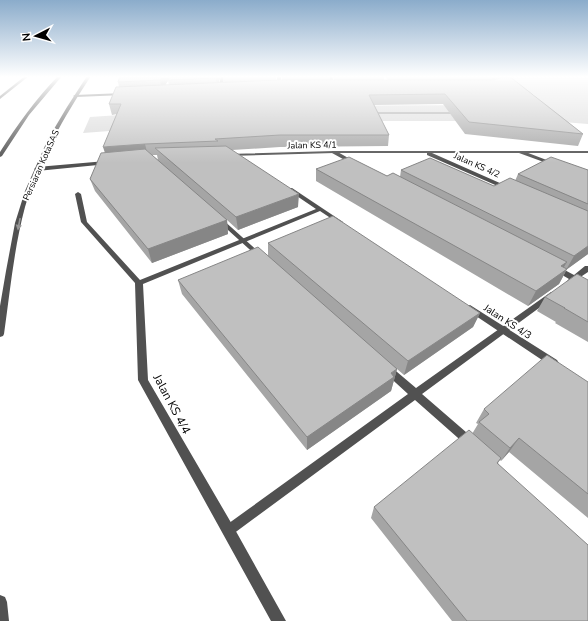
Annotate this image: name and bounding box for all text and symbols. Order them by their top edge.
north arrow [16,16,56,56]
text: N [19,32,34,42]
street label: Persiaran KotaSAS [20,127,62,202]
street label: Jalan KS 4/1 [286,139,337,151]
street label: Jalan KS 4/2 [451,149,502,180]
one-way arrow [16,218,22,230]
street label: Jalan KS 4/3 [480,301,534,343]
street label: Jalan KS 4/4 [149,370,194,437]

